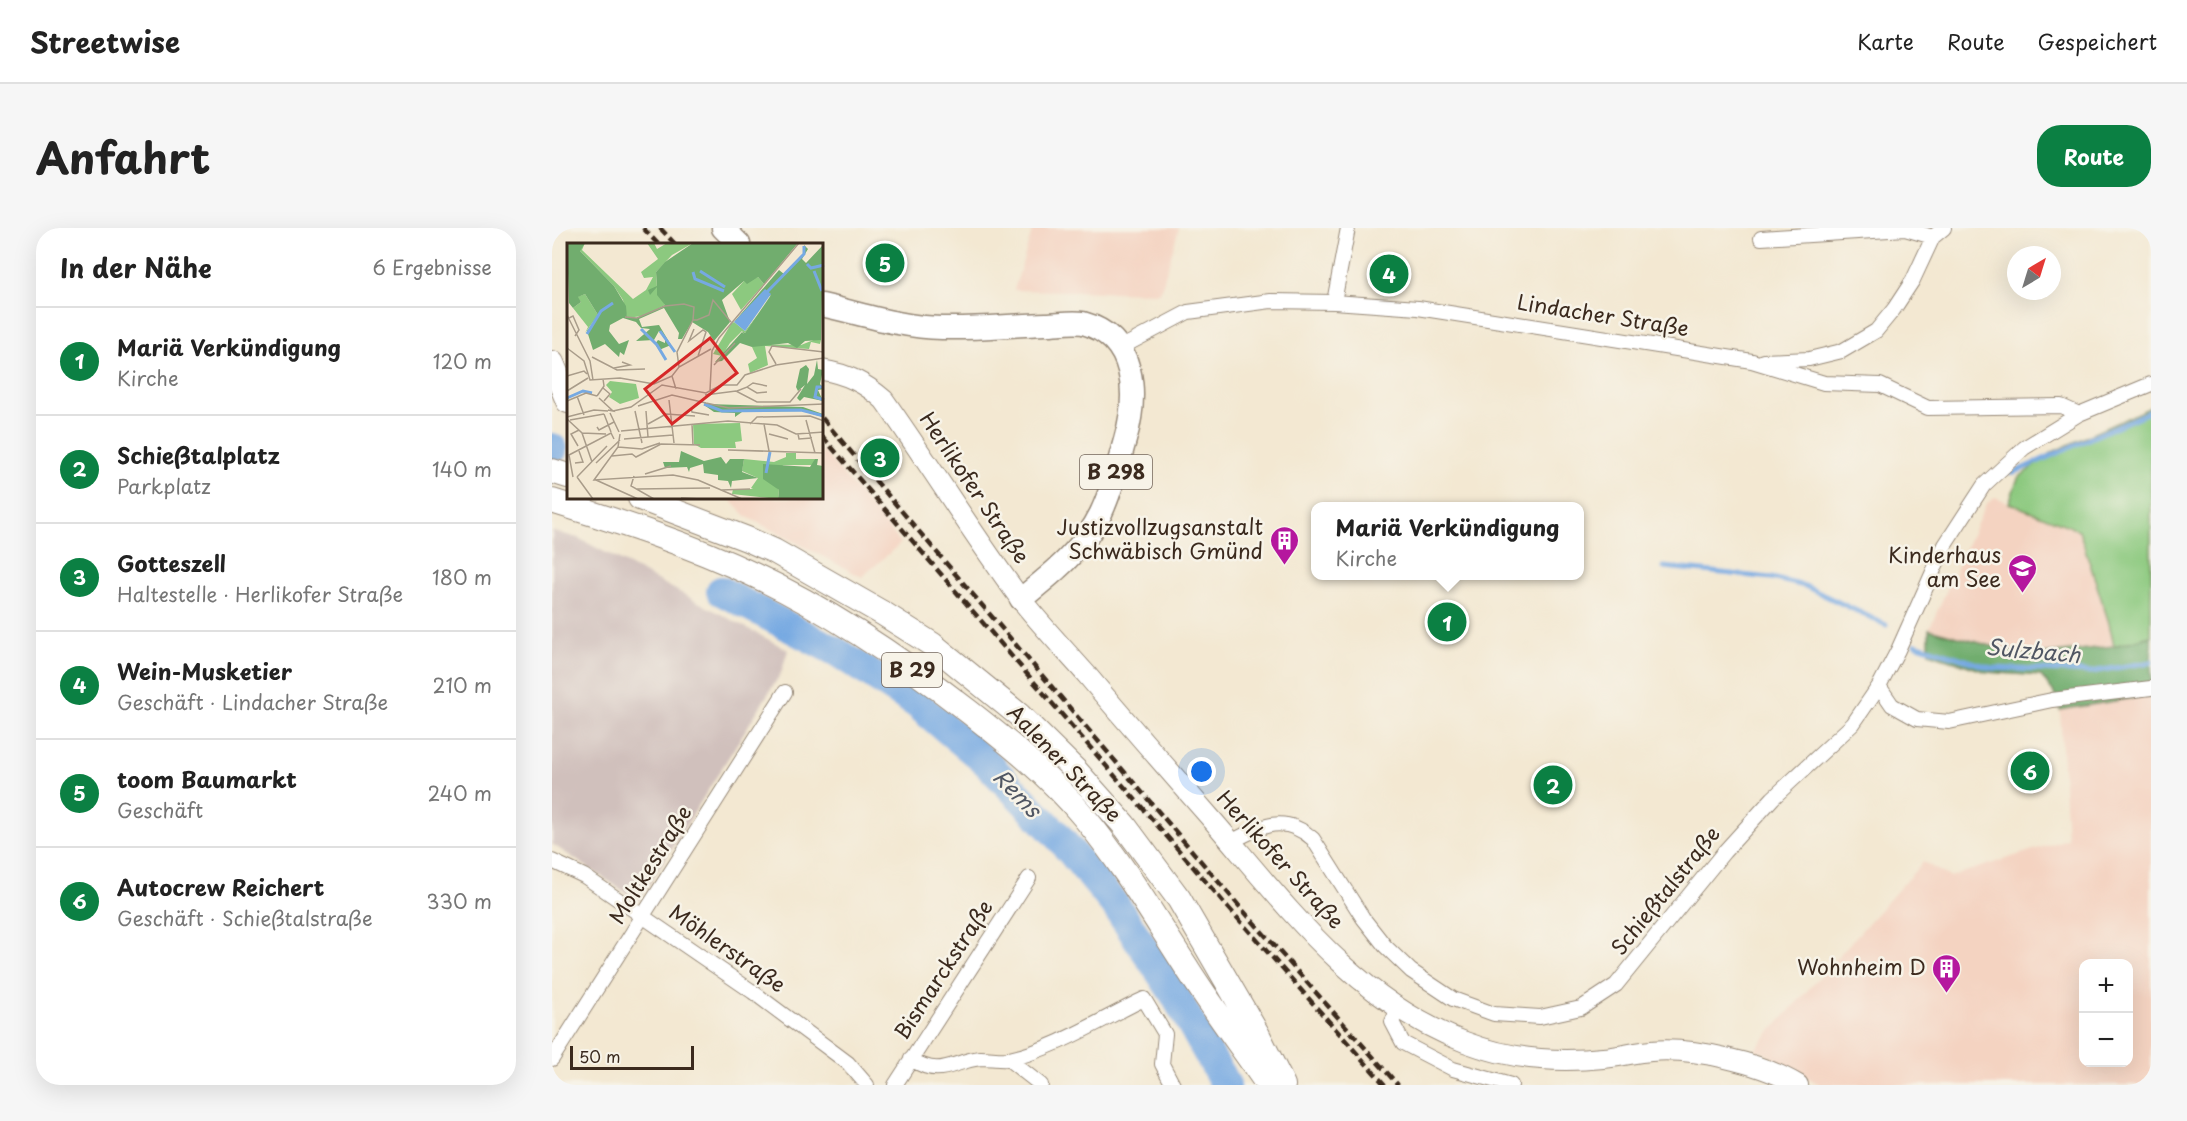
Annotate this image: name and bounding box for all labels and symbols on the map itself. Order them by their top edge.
pin: 5 [866,240,904,285]
inset map [567,243,824,500]
north arrow [2007,246,2061,300]
pin: 4 [1370,252,1408,296]
street label: Lindacher Straße [1515,285,1692,343]
street label: Herlikofer Straße [913,405,1038,569]
pin: 3 [860,436,900,480]
road number: B 298 [1080,455,1152,489]
place label: Justizvollzugsanstalt Schwäbisch Gmünd [1057,510,1263,566]
building icon: Justizvollzugsanstalt Schwäbisch Gmünd [1268,524,1300,566]
place label: Kinderhaus am See [1888,538,2001,594]
school or university icon: Kinderhaus am See [2006,552,2038,594]
pin: 1 [1428,600,1466,644]
water label: Sulzbach [1985,629,2083,670]
road number: B 29 [882,653,942,687]
street label: Aalener Straße [1001,696,1130,829]
pin: 6 [2010,748,2050,794]
your location [1187,757,1216,786]
water label: Rems [986,760,1051,825]
pin: 2 [1534,762,1572,808]
street label: Herlikofer Straße [1210,782,1353,935]
street label: Moltkestraße [600,798,699,930]
street label: Schießtalstraße [1602,818,1727,961]
street label: Bismarckstraße [885,893,1000,1045]
street label: Möhlerstraße [663,895,793,999]
place label: Wohnheim D [1797,950,1926,982]
building icon: Wohnheim D [1931,952,1963,994]
scale bar [570,1043,694,1070]

